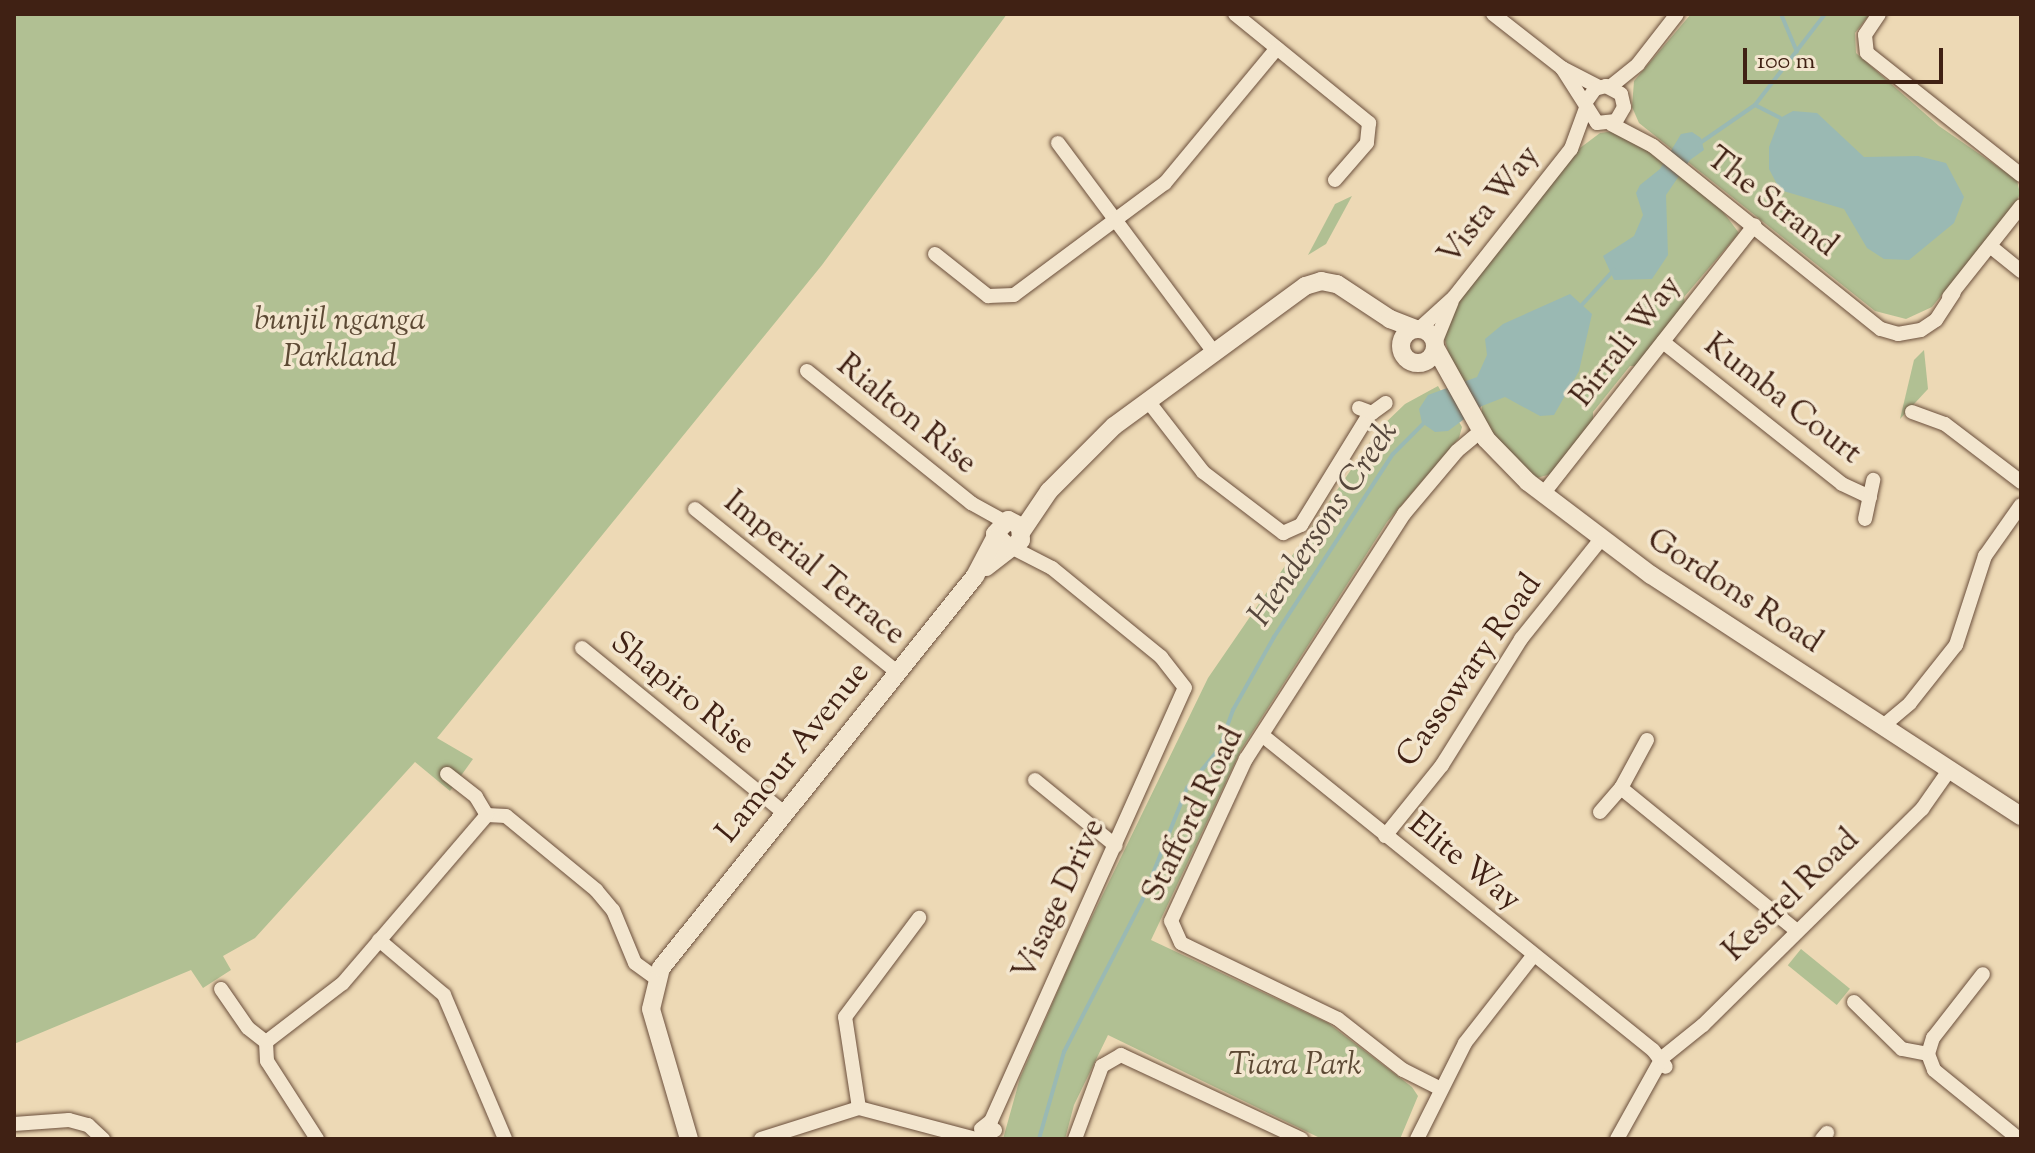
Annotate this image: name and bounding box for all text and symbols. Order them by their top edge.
scale bar [1747,32,1947,82]
text: 100 m [1757,45,1815,79]
street label: Vista Way [1431,138,1549,274]
street label: The Strand [1698,140,1844,266]
street label: Birrali Way [1564,268,1690,416]
park label: bunjil nganga Parkland [254,303,426,378]
street label: Kumba Court [1696,327,1868,473]
street label: Rialton Rise [828,347,984,483]
water label: Hendersons Creek [1240,414,1408,634]
street label: Imperial Terrace [715,484,913,654]
street label: Gordons Road [1639,521,1829,663]
street label: Cassowary Road [1389,567,1551,775]
street label: Shapiro Rise [602,624,762,764]
street label: Lamour Avenue [709,655,879,851]
street label: Stafford Road [1135,721,1253,909]
street label: Elite Way [1400,806,1528,920]
street label: Visage Drive [1006,813,1114,987]
street label: Kestrel Road [1716,822,1868,970]
park label: Tiara Park [1228,1047,1362,1085]

